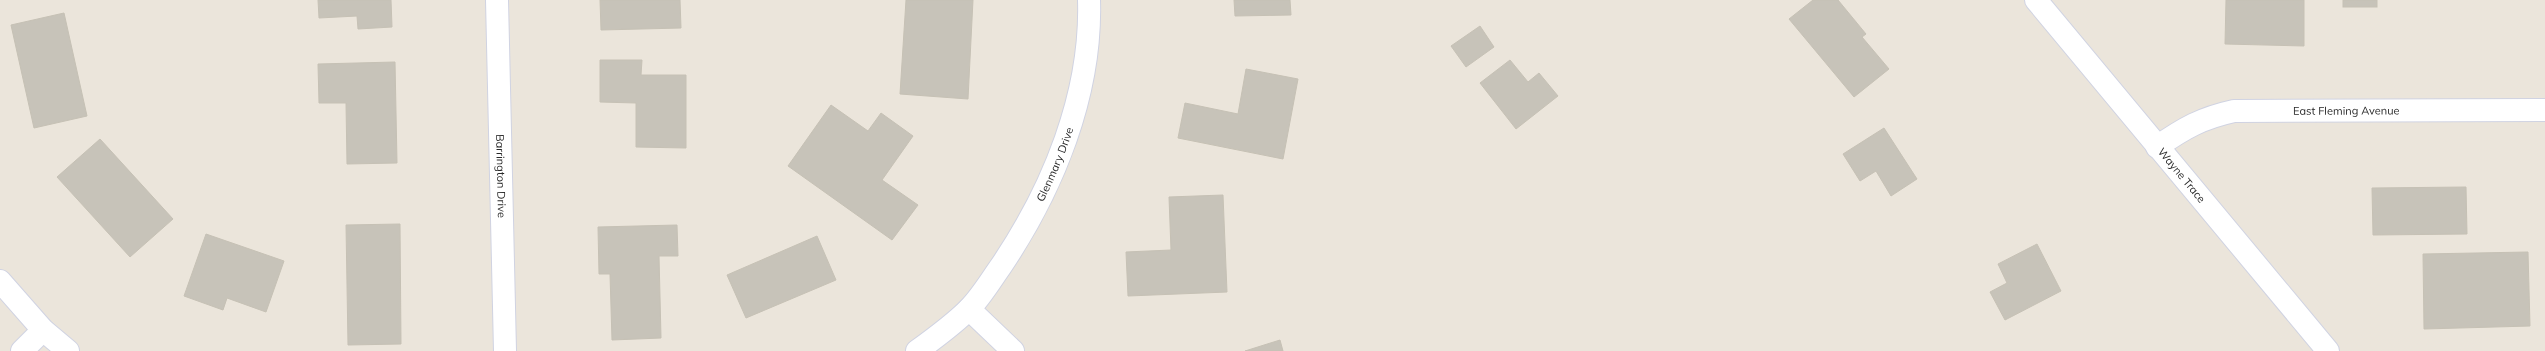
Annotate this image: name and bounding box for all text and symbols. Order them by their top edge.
street label: East Fleming Avenue [2293,103,2400,118]
street label: Glenmary Drive [1033,125,1076,204]
street label: Barrington Drive [493,134,509,218]
street label: Wayne Trace [2155,145,2209,206]

